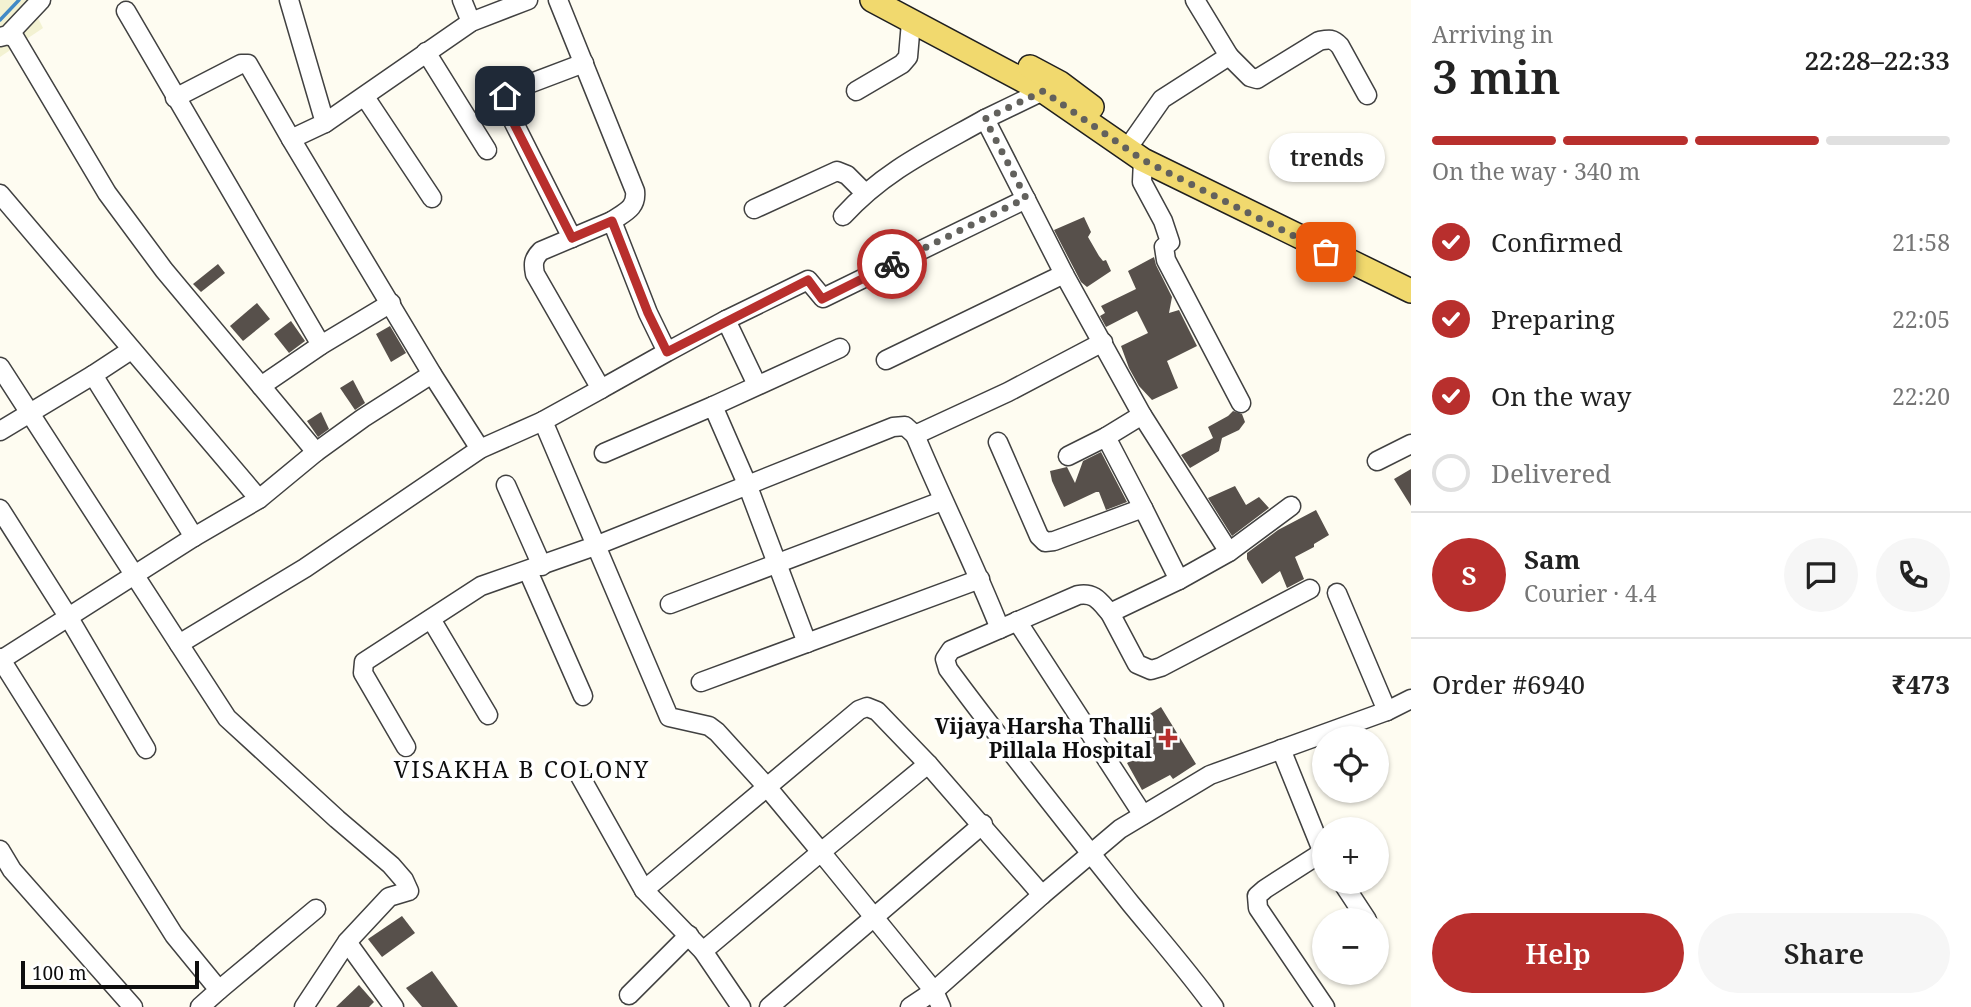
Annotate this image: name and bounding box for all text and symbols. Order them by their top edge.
text: Arriving in [1432,18,1553,50]
text: 22:28–22:33 [1804,42,1950,78]
text: 3 min [1432,45,1560,107]
pin [475,66,535,126]
icon: home [486,77,524,115]
callout: trends [1268,133,1384,182]
text: trends [1290,141,1364,173]
text: On the way · 340 m [1432,155,1640,187]
pin [1296,222,1356,282]
icon: check [1432,223,1470,261]
text: Confirmed [1491,224,1623,260]
text: 21:58 [1892,226,1950,258]
courier [857,229,927,299]
icon: bag [1307,233,1345,271]
icon: bike [873,245,911,283]
icon: check [1432,300,1470,338]
text: Preparing [1491,301,1615,337]
text: 22:05 [1892,303,1950,335]
icon: check [1432,377,1470,415]
text: On the way [1491,378,1631,414]
text: 22:20 [1892,380,1950,412]
text: Delivered [1491,455,1611,491]
button: chat [1784,538,1858,612]
button: phone [1876,538,1950,612]
text: Sam [1524,541,1580,577]
text: S [1461,557,1477,593]
text: Courier · 4.4 [1524,577,1657,609]
text: Order #6940 [1432,666,1585,702]
text: ₹473 [1891,666,1950,702]
place label: Vijaya Harsha Thalli Pillala Hospital [935,712,1153,764]
map controls [1312,726,1389,985]
button: locate [1312,726,1389,803]
marker: Vijaya Harsha Thalli Pillala Hospital [1158,728,1178,748]
district label: VISAKHA B COLONY [394,753,650,785]
button: + [1312,817,1389,894]
button: − [1312,908,1389,985]
button: Help [1432,913,1684,993]
button: Share [1698,913,1950,993]
scale bar [21,958,200,990]
text: 100 m [32,960,87,986]

